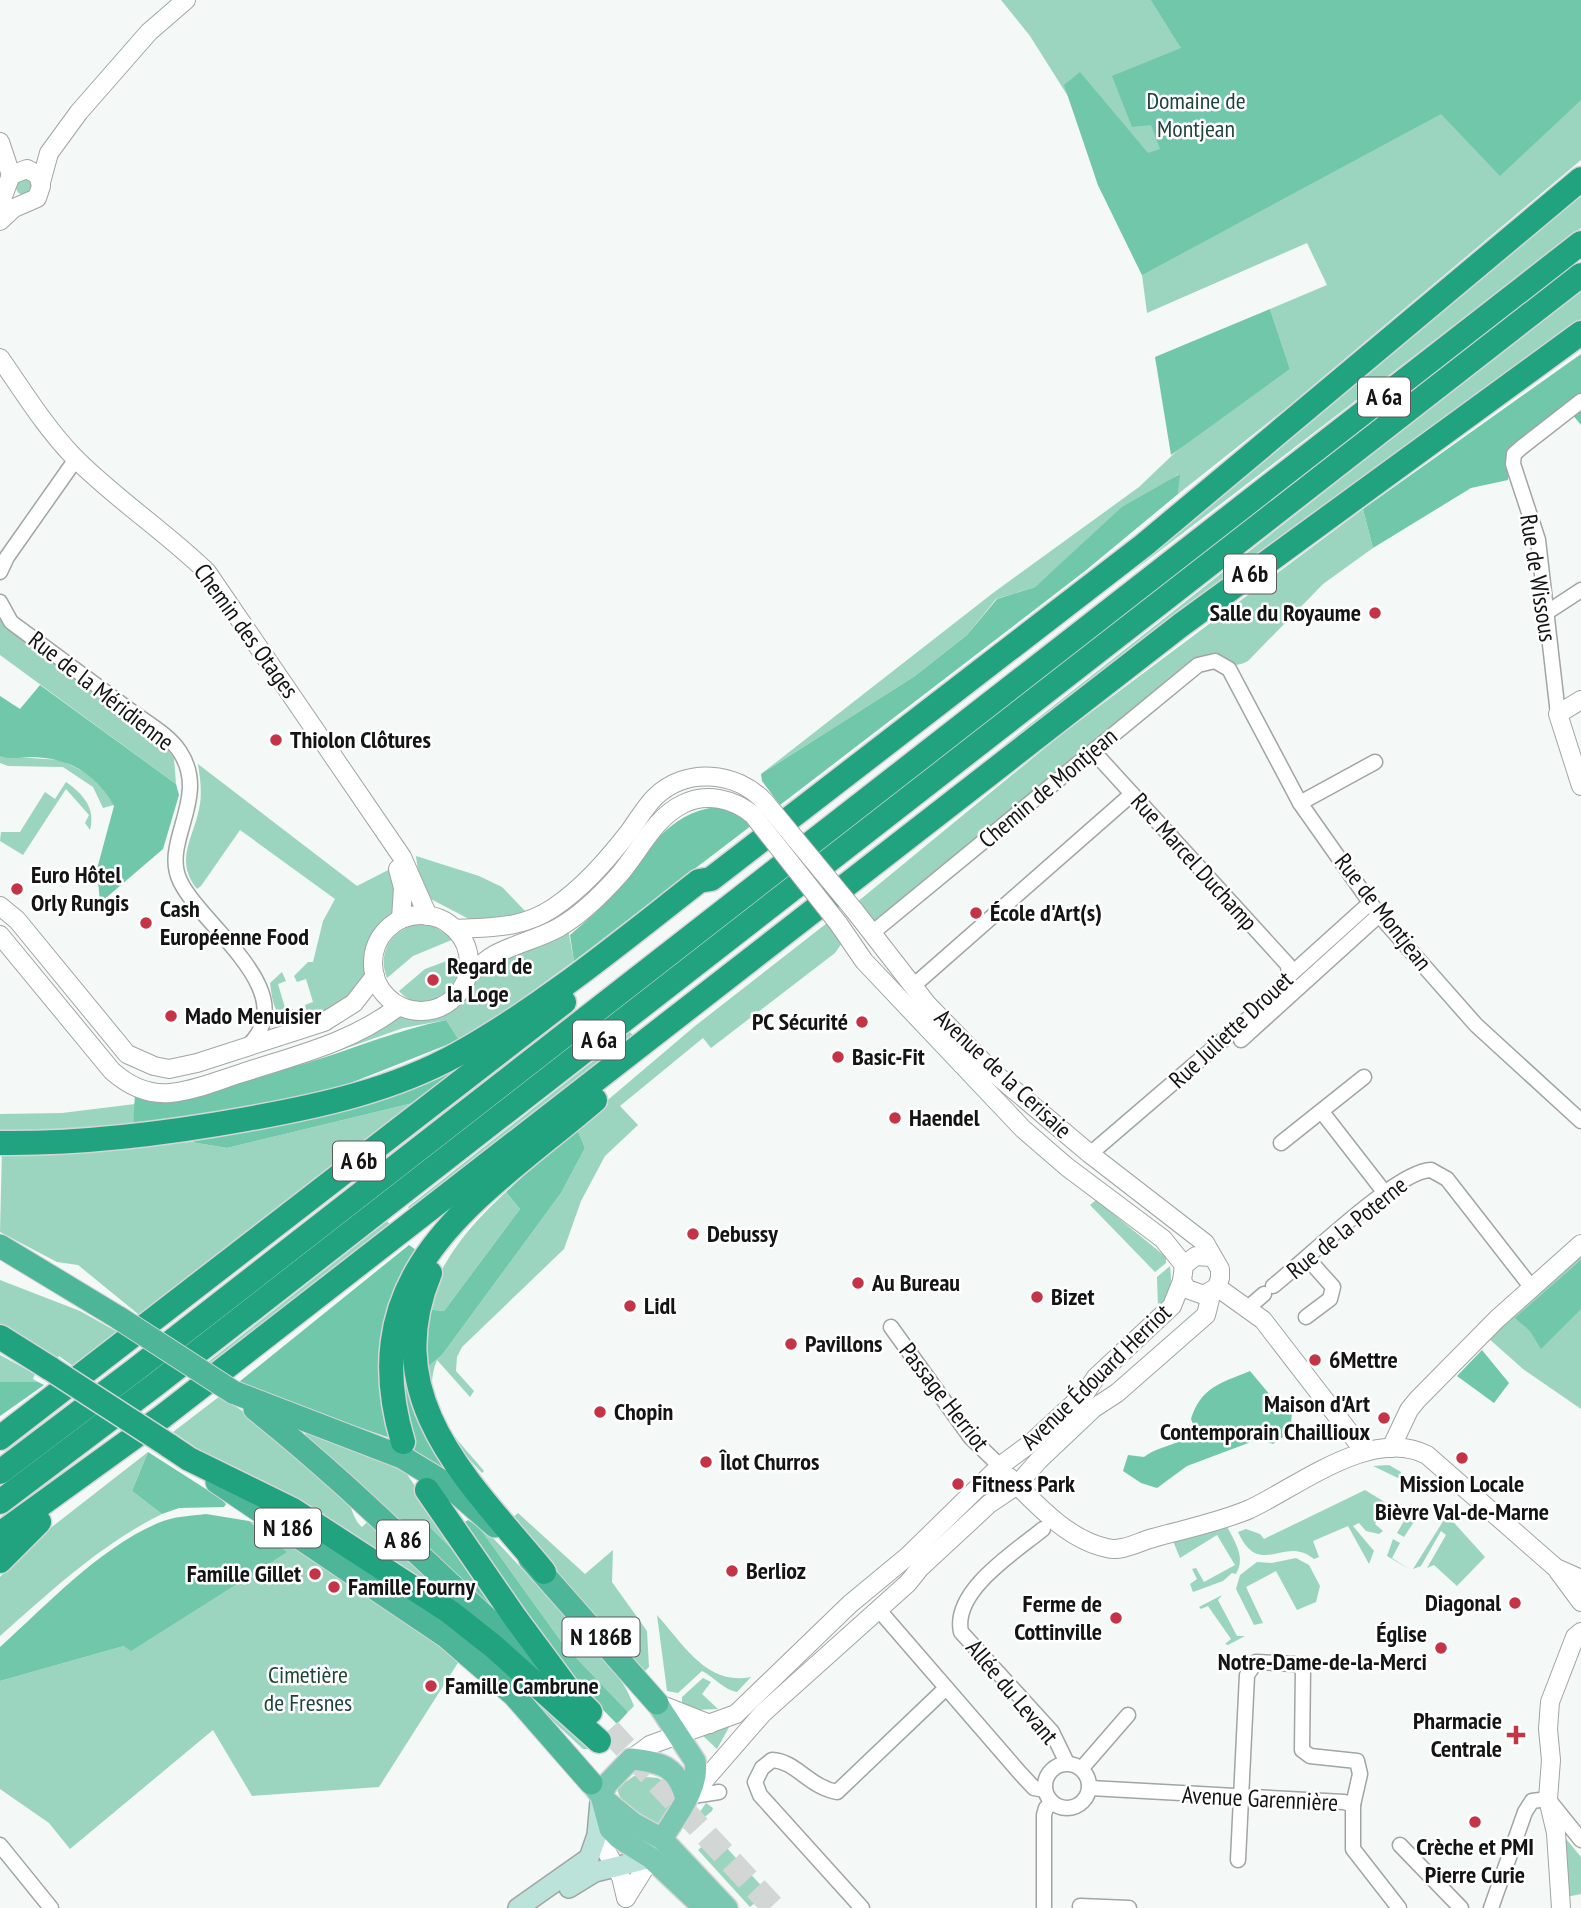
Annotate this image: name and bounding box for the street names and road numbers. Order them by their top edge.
road number: A 6a [1358,378,1410,416]
street label: Rue de Wissous [1513,512,1564,644]
road number: A 6b [1224,554,1276,594]
street label: Chemin des Otages [187,557,306,704]
street label: Rue de la Méridienne [22,624,180,757]
street label: Chemin de Montjean [972,721,1123,855]
street label: Rue Marcel Duchamp [1124,786,1264,937]
street label: Rue de Montjean [1328,847,1439,977]
street label: Rue Juliette Drouet [1162,964,1299,1095]
street label: Avenue de la Cerisaie [928,1002,1078,1145]
road number: A 6a [573,1021,625,1060]
road number: A 6b [333,1142,385,1180]
street label: Rue de la Poterne [1280,1169,1413,1286]
street label: Avenue Édouard Herriot [1014,1297,1178,1456]
street label: Passage Herriot [892,1336,997,1457]
road number: N 186 [255,1508,321,1548]
road number: A 86 [377,1520,429,1560]
road number: N 186B [562,1618,640,1656]
street label: Allée du Levant [959,1633,1066,1751]
street label: Avenue Garennière [1181,1779,1339,1818]

